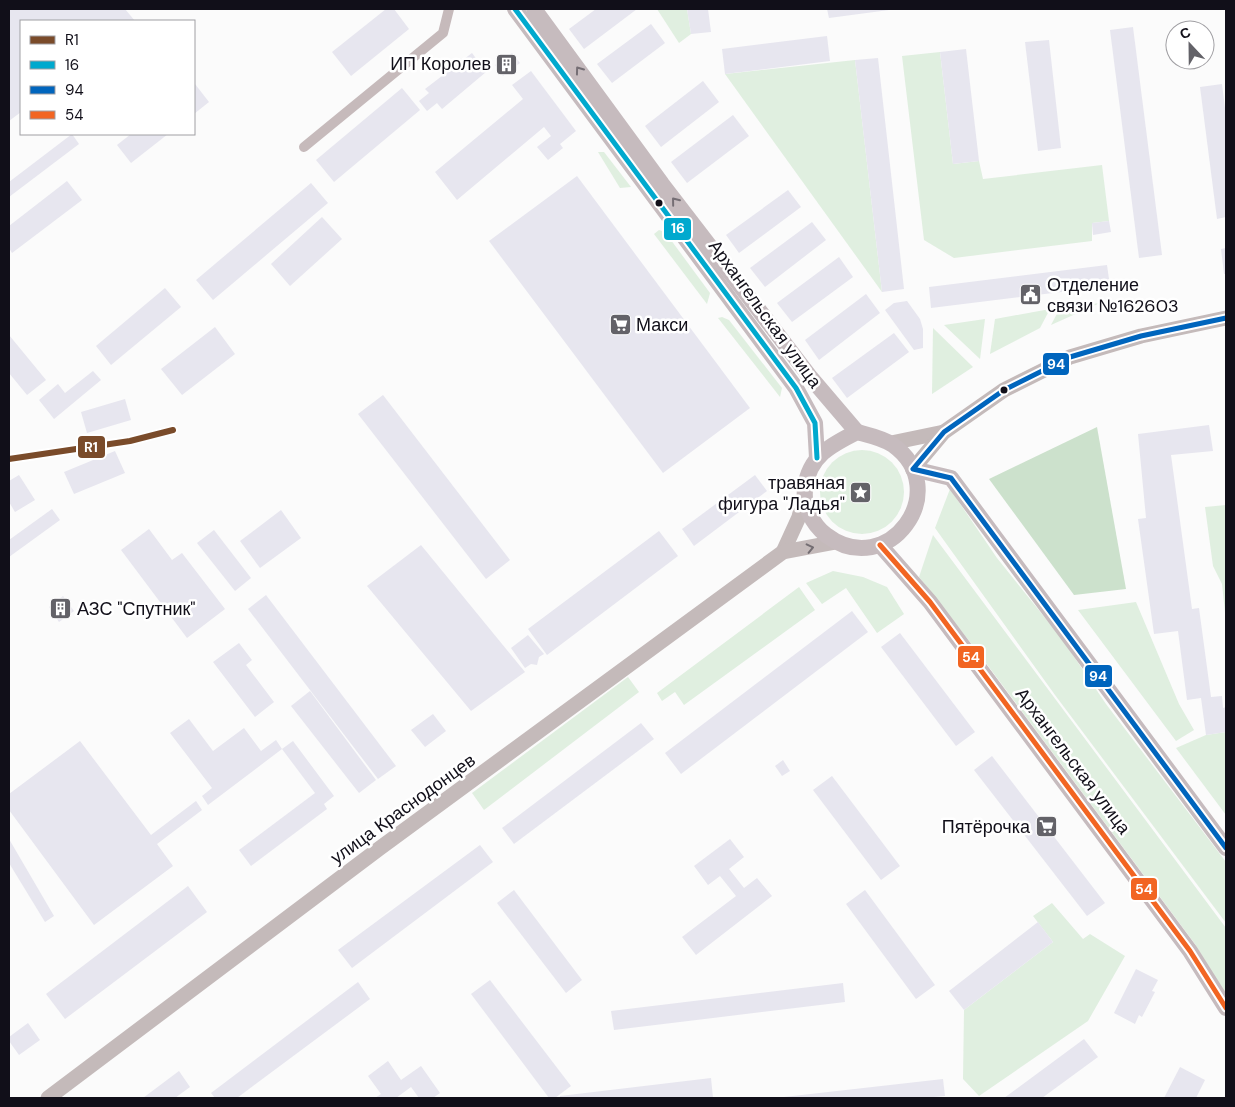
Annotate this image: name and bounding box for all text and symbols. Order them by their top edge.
legend [20,20,195,135]
north arrow [1165,20,1215,70]
text: С [1177,23,1193,43]
text: R1 [65,30,79,50]
place label: ИП Королев [390,52,491,76]
building icon: ИП Королев [495,52,519,76]
text: 16 [65,55,79,75]
one-way arrow [575,67,585,76]
text: 94 [65,80,84,100]
text: 54 [65,105,83,125]
unlabelled marker [654,198,664,208]
one-way arrow [673,198,681,207]
line badge: 16 [663,217,692,241]
text: 16 [671,219,685,237]
street label: Архангельская улица [703,235,827,394]
place label: Отделение связи №162603 [1047,273,1179,318]
public building icon: Отделение связи №162603 [1019,283,1043,307]
supermarket icon: Макси [608,313,632,337]
place label: Макси [636,313,688,337]
line badge: 94 [1042,352,1070,376]
text: 94 [1047,355,1065,373]
unlabelled marker [999,385,1009,395]
line badge: R1 [77,435,106,459]
text: R1 [84,438,98,456]
place label: травяная фигура "Ладья" [718,471,845,516]
place icon: травяная фигура "Ладья" [849,481,873,505]
one-way arrow [805,544,814,554]
building icon: АЗС "Спутник" [49,597,73,621]
place label: АЗС "Спутник" [77,597,196,621]
line badge: 54 [957,645,985,669]
text: 54 [962,648,980,666]
line badge: 94 [1084,664,1113,688]
text: 94 [1089,667,1107,685]
street label: Архангельская улица [1010,683,1137,840]
street label: улица Краснодонцев [326,748,480,870]
place label: Пятёрочка [942,815,1031,839]
supermarket icon: Пятёрочка [1034,815,1058,839]
line badge: 54 [1130,877,1158,901]
text: 54 [1135,880,1153,898]

